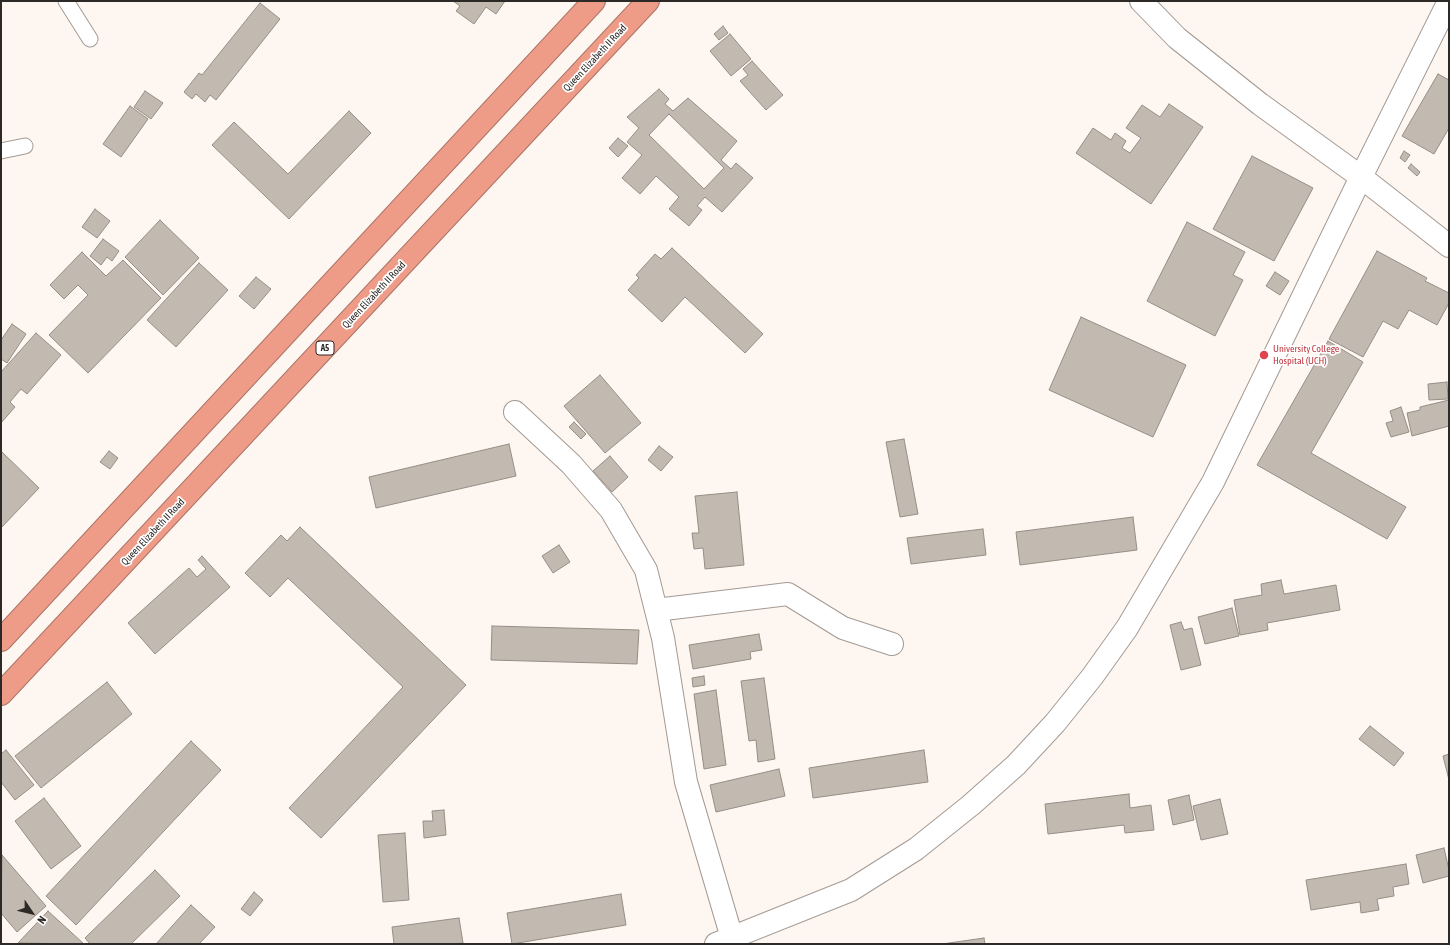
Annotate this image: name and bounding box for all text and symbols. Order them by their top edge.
street label: Queen Elizabeth II Road [561,22,629,94]
street label: Queen Elizabeth II Road [340,259,408,331]
road number: A5 [316,341,334,355]
place label: University College Hospital (UCH) [1273,343,1339,366]
marker: University College Hospital (UCH) [1258,349,1270,361]
street label: Queen Elizabeth II Road [119,496,187,568]
north arrow [12,893,52,933]
text: N [35,914,49,926]

